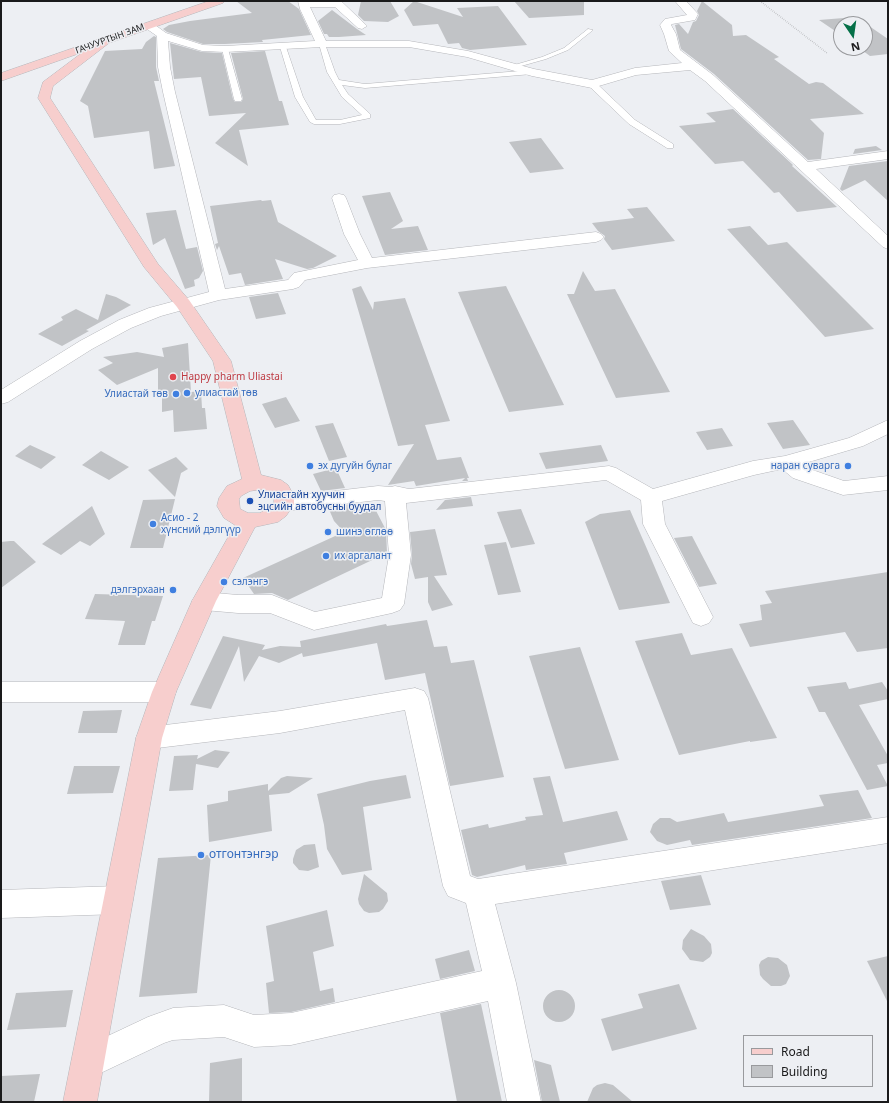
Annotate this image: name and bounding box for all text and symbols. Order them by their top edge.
north arrow [833,16,873,56]
street label: ГАЧУУРТЫН ЗАМ [74,22,146,56]
text: N [850,39,862,56]
place label: Happy pharm Uliastai [181,371,283,383]
marker: Happy pharm Uliastai [168,372,178,382]
place label: улиастай төв [195,387,258,399]
place label: Улиастай төв [104,388,168,400]
marker: улиастай төв [182,388,192,398]
marker: Улиастай төв [171,389,181,399]
place label: эх дугуйн булаг [318,460,392,472]
place label: наран суварга [771,460,840,472]
marker: эх дугуйн булаг [305,461,315,471]
marker: наран суварга [843,461,853,471]
place label: Улиастайн хуучин эцсийн автобусны буудал [258,489,381,512]
marker: Улиастайн хуучин эцсийн автобусны буудал [245,496,255,506]
place label: Асио - 2 хүнсний дэлгүүр [161,512,241,536]
marker: Асио - 2 хүнсний дэлгүүр [148,519,158,529]
place label: шинэ өглөө [336,526,393,538]
marker: шинэ өглөө [323,527,333,537]
place label: их аргалант [334,550,392,562]
marker: их аргалант [321,551,331,561]
place label: сэлэнгэ [232,576,268,588]
marker: сэлэнгэ [219,577,229,587]
place label: дэлгэрхаан [111,584,165,596]
marker: дэлгэрхаан [168,585,178,595]
place label: отгонтэнгэр [209,848,279,862]
marker: отгонтэнгэр [196,850,206,860]
legend [743,1035,873,1087]
text: Road [781,1043,810,1060]
text: Building [781,1063,828,1080]

